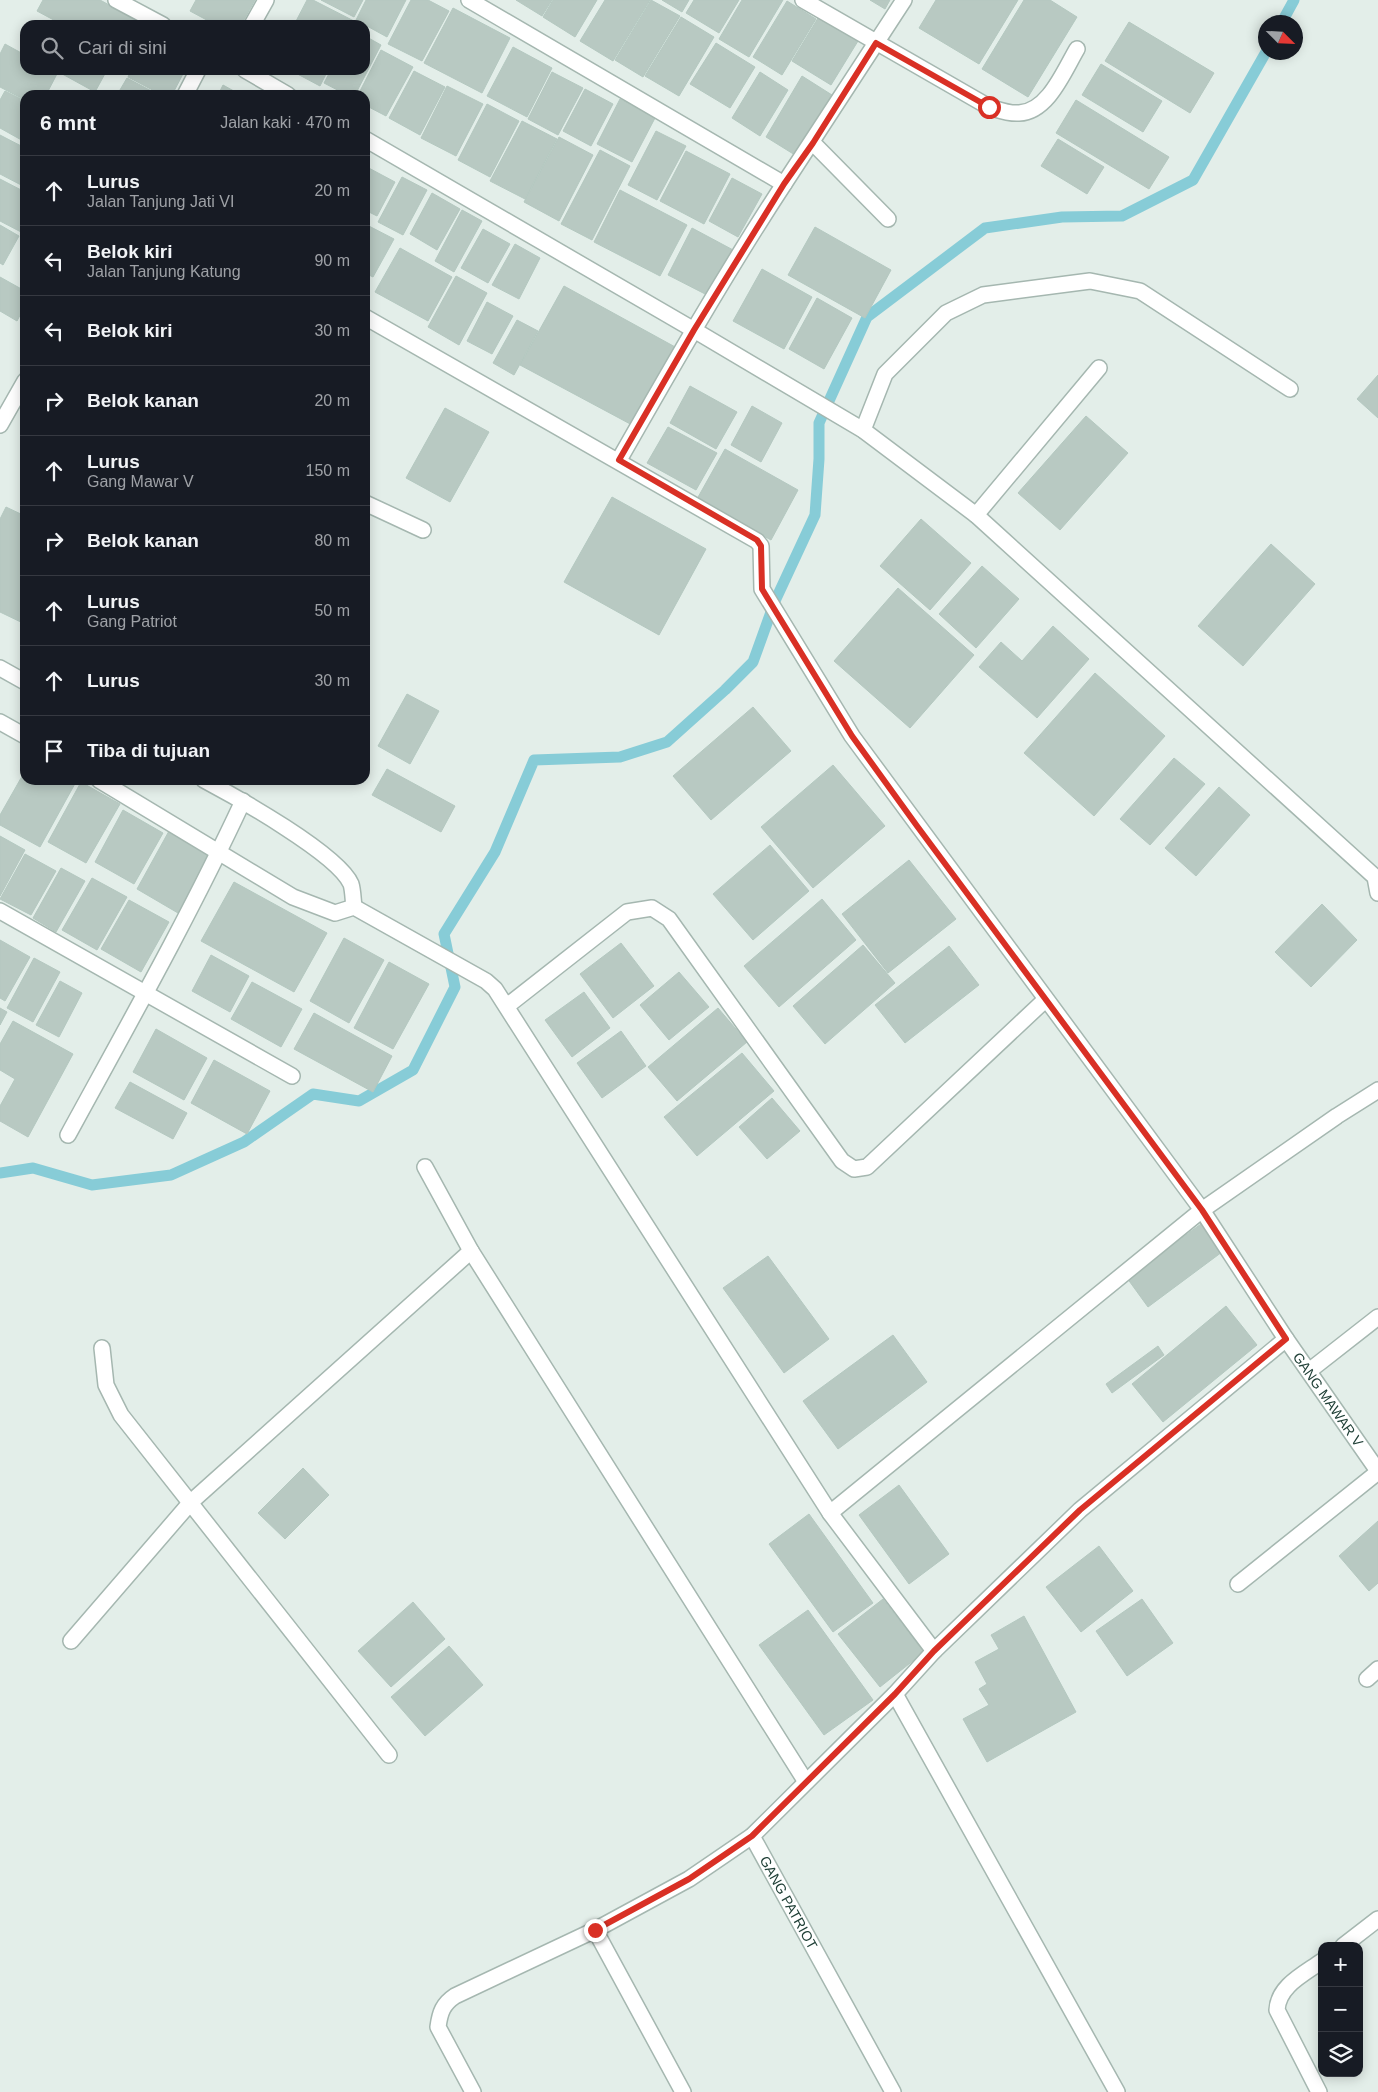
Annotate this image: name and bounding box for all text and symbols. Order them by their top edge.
north arrow [1258,15,1303,60]
search box [20,20,370,75]
icon: search [38,34,66,62]
text: Cari di sini [78,37,167,58]
route start [978,96,1001,119]
text: 6 mnt [40,111,96,134]
text: Jalan kaki · 470 m [220,114,350,131]
text: Lurus [87,171,140,192]
icon: ahead [40,177,68,205]
text: 20 m [314,182,350,199]
text: Jalan Tanjung Jati VI [87,193,234,210]
text: Belok kiri [87,241,173,262]
icon: left [40,247,68,275]
text: 90 m [314,252,350,269]
text: Jalan Tanjung Katung [87,263,241,280]
icon: left [40,317,68,345]
text: Belok kiri [87,320,173,341]
text: 30 m [314,322,350,339]
icon: right [40,387,68,415]
text: Belok kanan [87,390,199,411]
text: 20 m [314,392,350,409]
text: Lurus [87,451,140,472]
icon: ahead [40,457,68,485]
text: 150 m [306,462,350,479]
text: Gang Mawar V [87,473,194,490]
icon: right [40,527,68,555]
text: Belok kanan [87,530,199,551]
text: 80 m [314,532,350,549]
text: Lurus [87,591,140,612]
icon: ahead [40,597,68,625]
text: 50 m [314,602,350,619]
text: Gang Patriot [87,613,177,630]
icon: ahead [40,667,68,695]
text: Lurus [87,670,140,691]
text: 30 m [314,672,350,689]
icon: arrive [40,737,68,765]
text: Tiba di tujuan [87,740,210,761]
street label: GANG MAWAR V [1290,1349,1367,1450]
street label: GANG PATRIOT [757,1853,821,1952]
route end [584,1919,607,1942]
map controls [1318,1942,1363,2077]
button: + [1318,1942,1363,1987]
button: − [1318,1987,1363,2032]
button: layers [1318,2032,1363,2077]

